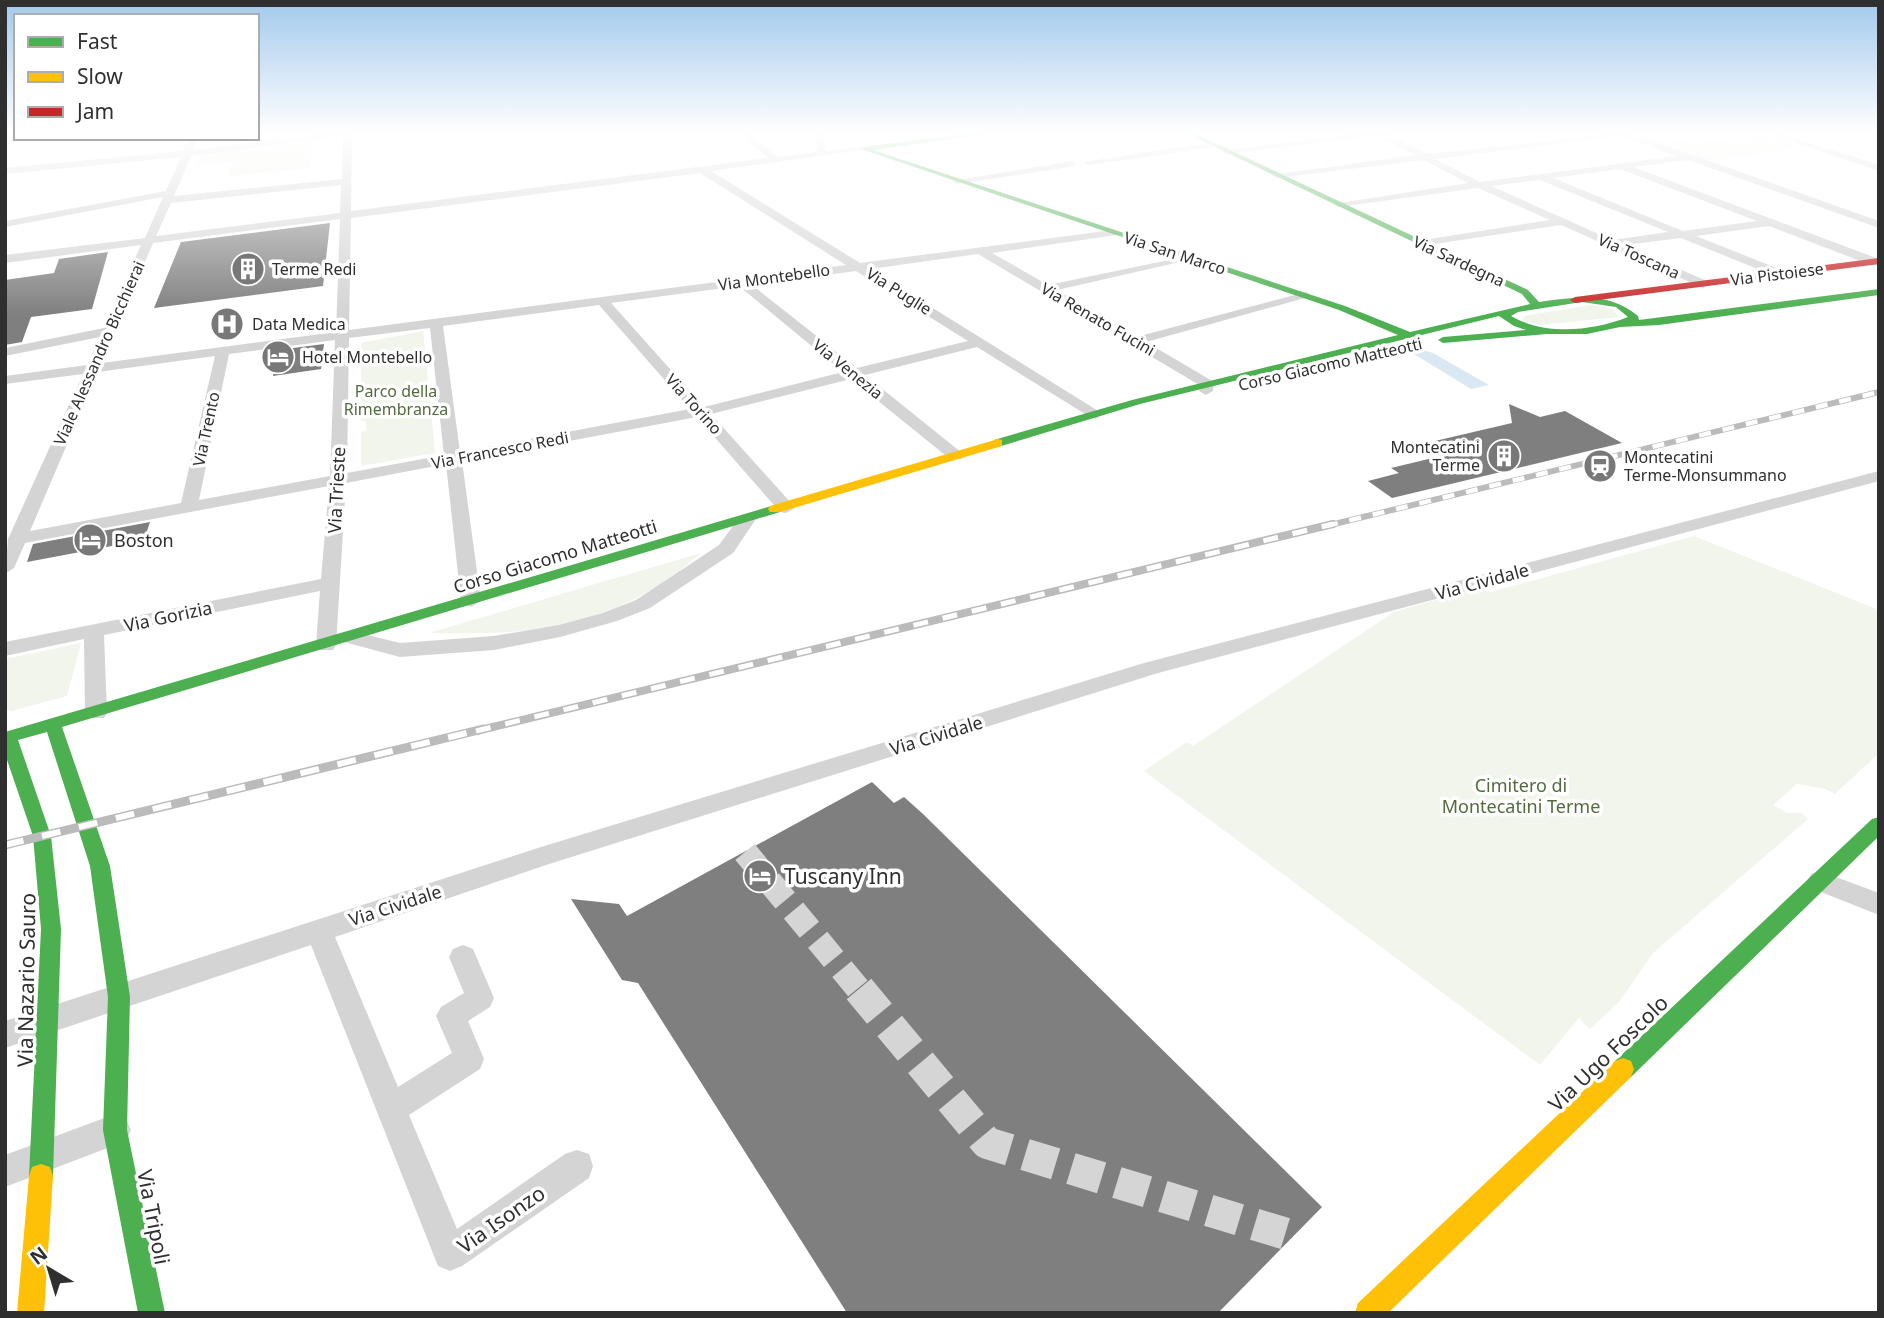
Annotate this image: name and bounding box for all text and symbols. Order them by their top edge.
legend [14,14,259,140]
text: Fast [77,27,118,55]
text: Slow [77,62,123,90]
text: Jam [75,97,114,125]
street label: Via San Marco [1121,226,1229,280]
street label: Via Toscana [1595,228,1683,284]
street label: Via Sardegna [1410,230,1508,292]
building icon: Terme Redi [229,250,267,288]
street label: Viale Alessandro Bicchierai [48,257,150,449]
street label: Via Pistoiese [1729,257,1825,291]
place label: Terme Redi [272,258,357,280]
street label: Via Montebello [717,258,831,296]
street label: Via Puglie [862,262,936,320]
street label: Via Renato Fucini [1037,277,1159,361]
hospital icon: Data Medica [208,305,246,343]
place label: Data Medica [252,313,346,335]
street label: Corso Giacomo Matteotti [1236,332,1424,396]
street label: Via Venezia [808,334,888,404]
hotel icon: Hotel Montebello [259,338,297,376]
place label: Hotel Montebello [302,346,432,368]
street label: Via Torino [661,369,727,439]
park label: Parco della Rimembranza [344,380,448,420]
street label: Via Trento [187,390,225,468]
street label: Via Francesco Redi [430,426,570,474]
place label: Montecatini Terme [1391,436,1480,476]
building icon: Montecatini Terme [1485,437,1523,475]
street label: Via Trieste [322,446,350,534]
place label: Montecatini Terme-Monsummano [1624,446,1787,486]
station icon: Montecatini Terme-Monsummano [1581,447,1619,485]
street label: Corso Giacomo Matteotti [450,514,660,598]
hotel icon: Boston [71,521,109,559]
place label: Boston [114,528,174,552]
street label: Via Cividale [1433,557,1531,605]
street label: Via Gorizia [122,595,214,637]
street label: Via Cividale [887,709,985,761]
park label: Cimitero di Montecatini Terme [1442,773,1600,818]
hotel icon: Tuscany Inn [741,857,779,895]
place label: Tuscany Inn [784,862,902,890]
street label: Via Cividale [346,879,444,931]
street label: Via Nazario Sauro [10,893,42,1067]
street label: Via Ugo Foscolo [1542,989,1674,1117]
street label: Via Tripoli [131,1167,177,1267]
street label: Via Isonzo [452,1179,550,1259]
north arrow [14,1234,84,1304]
text: N [24,1241,53,1271]

